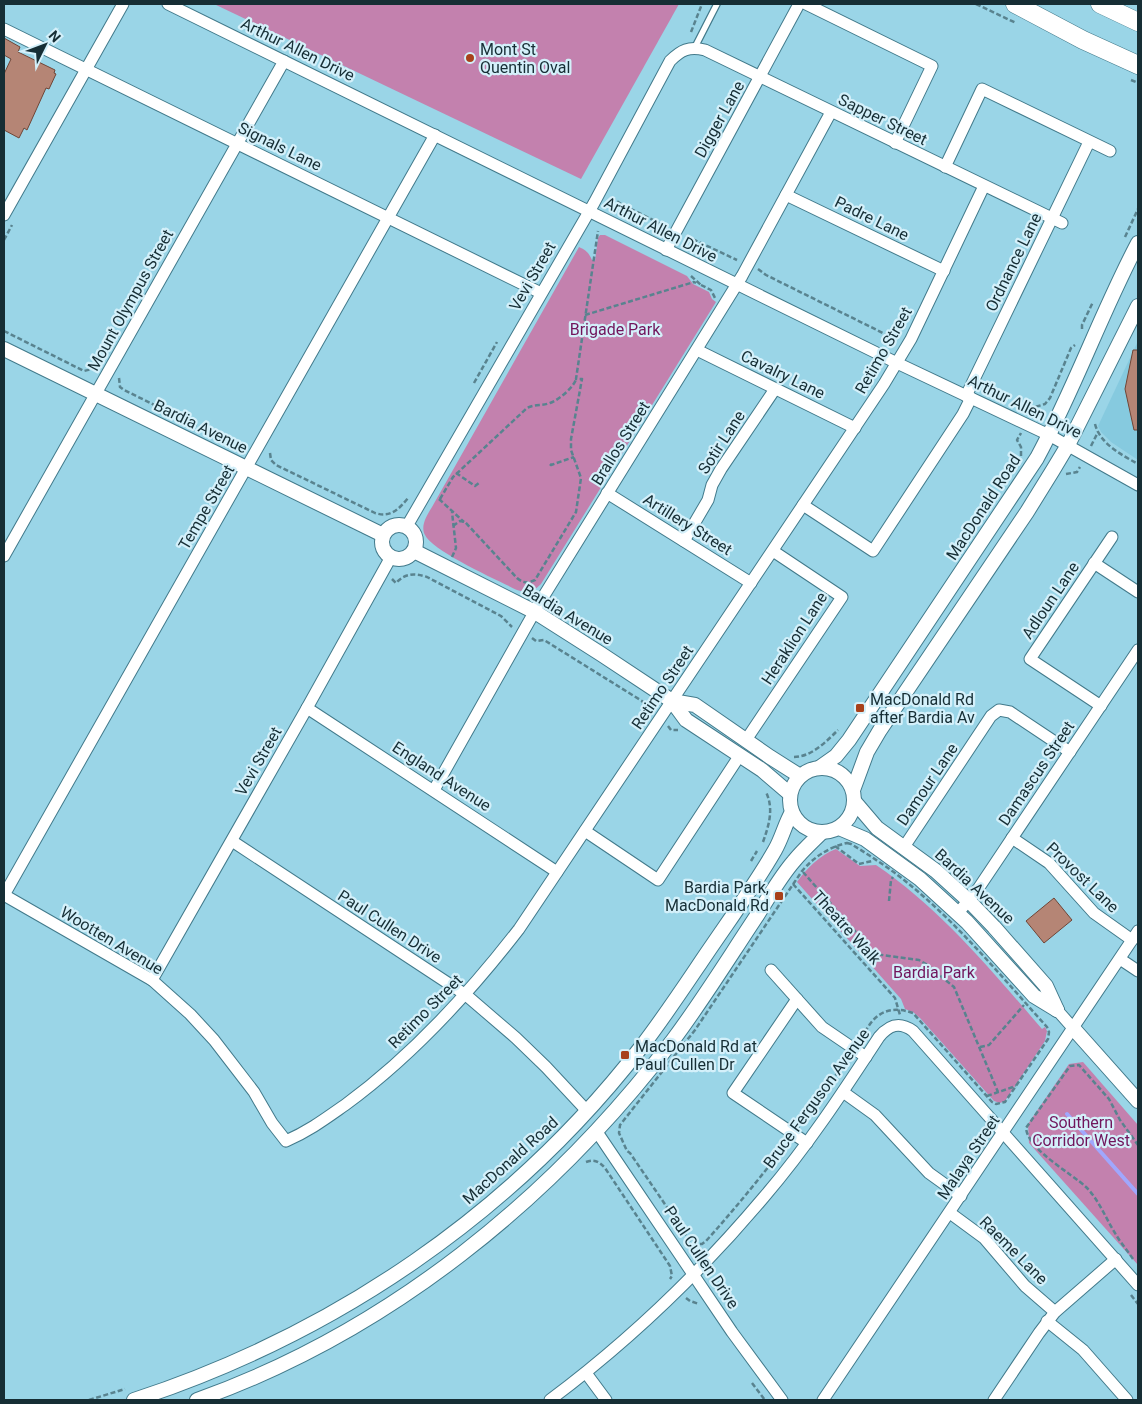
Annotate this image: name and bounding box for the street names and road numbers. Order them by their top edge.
street label: Arthur Allen Drive [238,14,358,85]
street label: Digger Lane [691,78,748,161]
street label: Sapper Street [835,90,930,149]
street label: Signals Lane [235,118,325,175]
street label: Padre Lane [832,192,912,245]
street label: Arthur Allen Drive [601,193,720,266]
street label: Ordnance Lane [981,210,1045,315]
street label: Mount Olympus Street [84,226,177,374]
street label: Vevi Street [505,239,560,314]
street label: Retimo Street [851,304,916,397]
street label: Cavalry Lane [738,346,828,403]
street label: Arthur Allen Drive [965,371,1085,442]
street label: Bardia Avenue [151,396,251,457]
street label: Brallos Street [587,398,654,489]
street label: Sotir Lane [694,407,749,478]
street label: MacDonald Road [942,451,1025,564]
street label: Tempe Street [174,461,238,553]
street label: Artillery Street [640,490,736,559]
street label: Adloun Lane [1018,558,1083,642]
street label: Bardia Avenue [519,580,616,649]
street label: Heraklion Lane [758,589,831,688]
street label: Retimo Street [627,642,697,733]
street label: Damascus Street [994,717,1078,829]
street label: Vevi Street [231,724,286,799]
street label: England Avenue [389,738,495,815]
street label: Damour Lane [893,739,962,829]
street label: Provost Lane [1043,838,1123,917]
street label: Bardia Avenue [931,845,1018,928]
street label: Paul Cullen Drive [334,886,445,967]
street label: Theatre Walk [808,886,885,969]
street label: Wootten Avenue [57,902,166,979]
street label: Retimo Street [384,970,466,1052]
street label: Bruce Ferguson Avenue [759,1025,873,1172]
street label: Malaya Street [933,1112,1004,1203]
street label: MacDonald Road [459,1113,562,1208]
street label: Paul Cullen Drive [660,1202,743,1312]
street label: Raeme Lane [976,1212,1052,1288]

